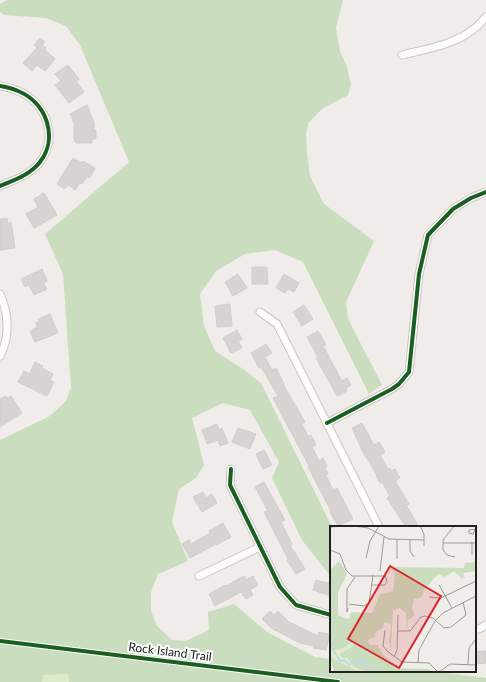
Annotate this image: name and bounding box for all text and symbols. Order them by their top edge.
inset map [330,526,476,672]
street label: Rock Island Trail [128,639,213,664]

